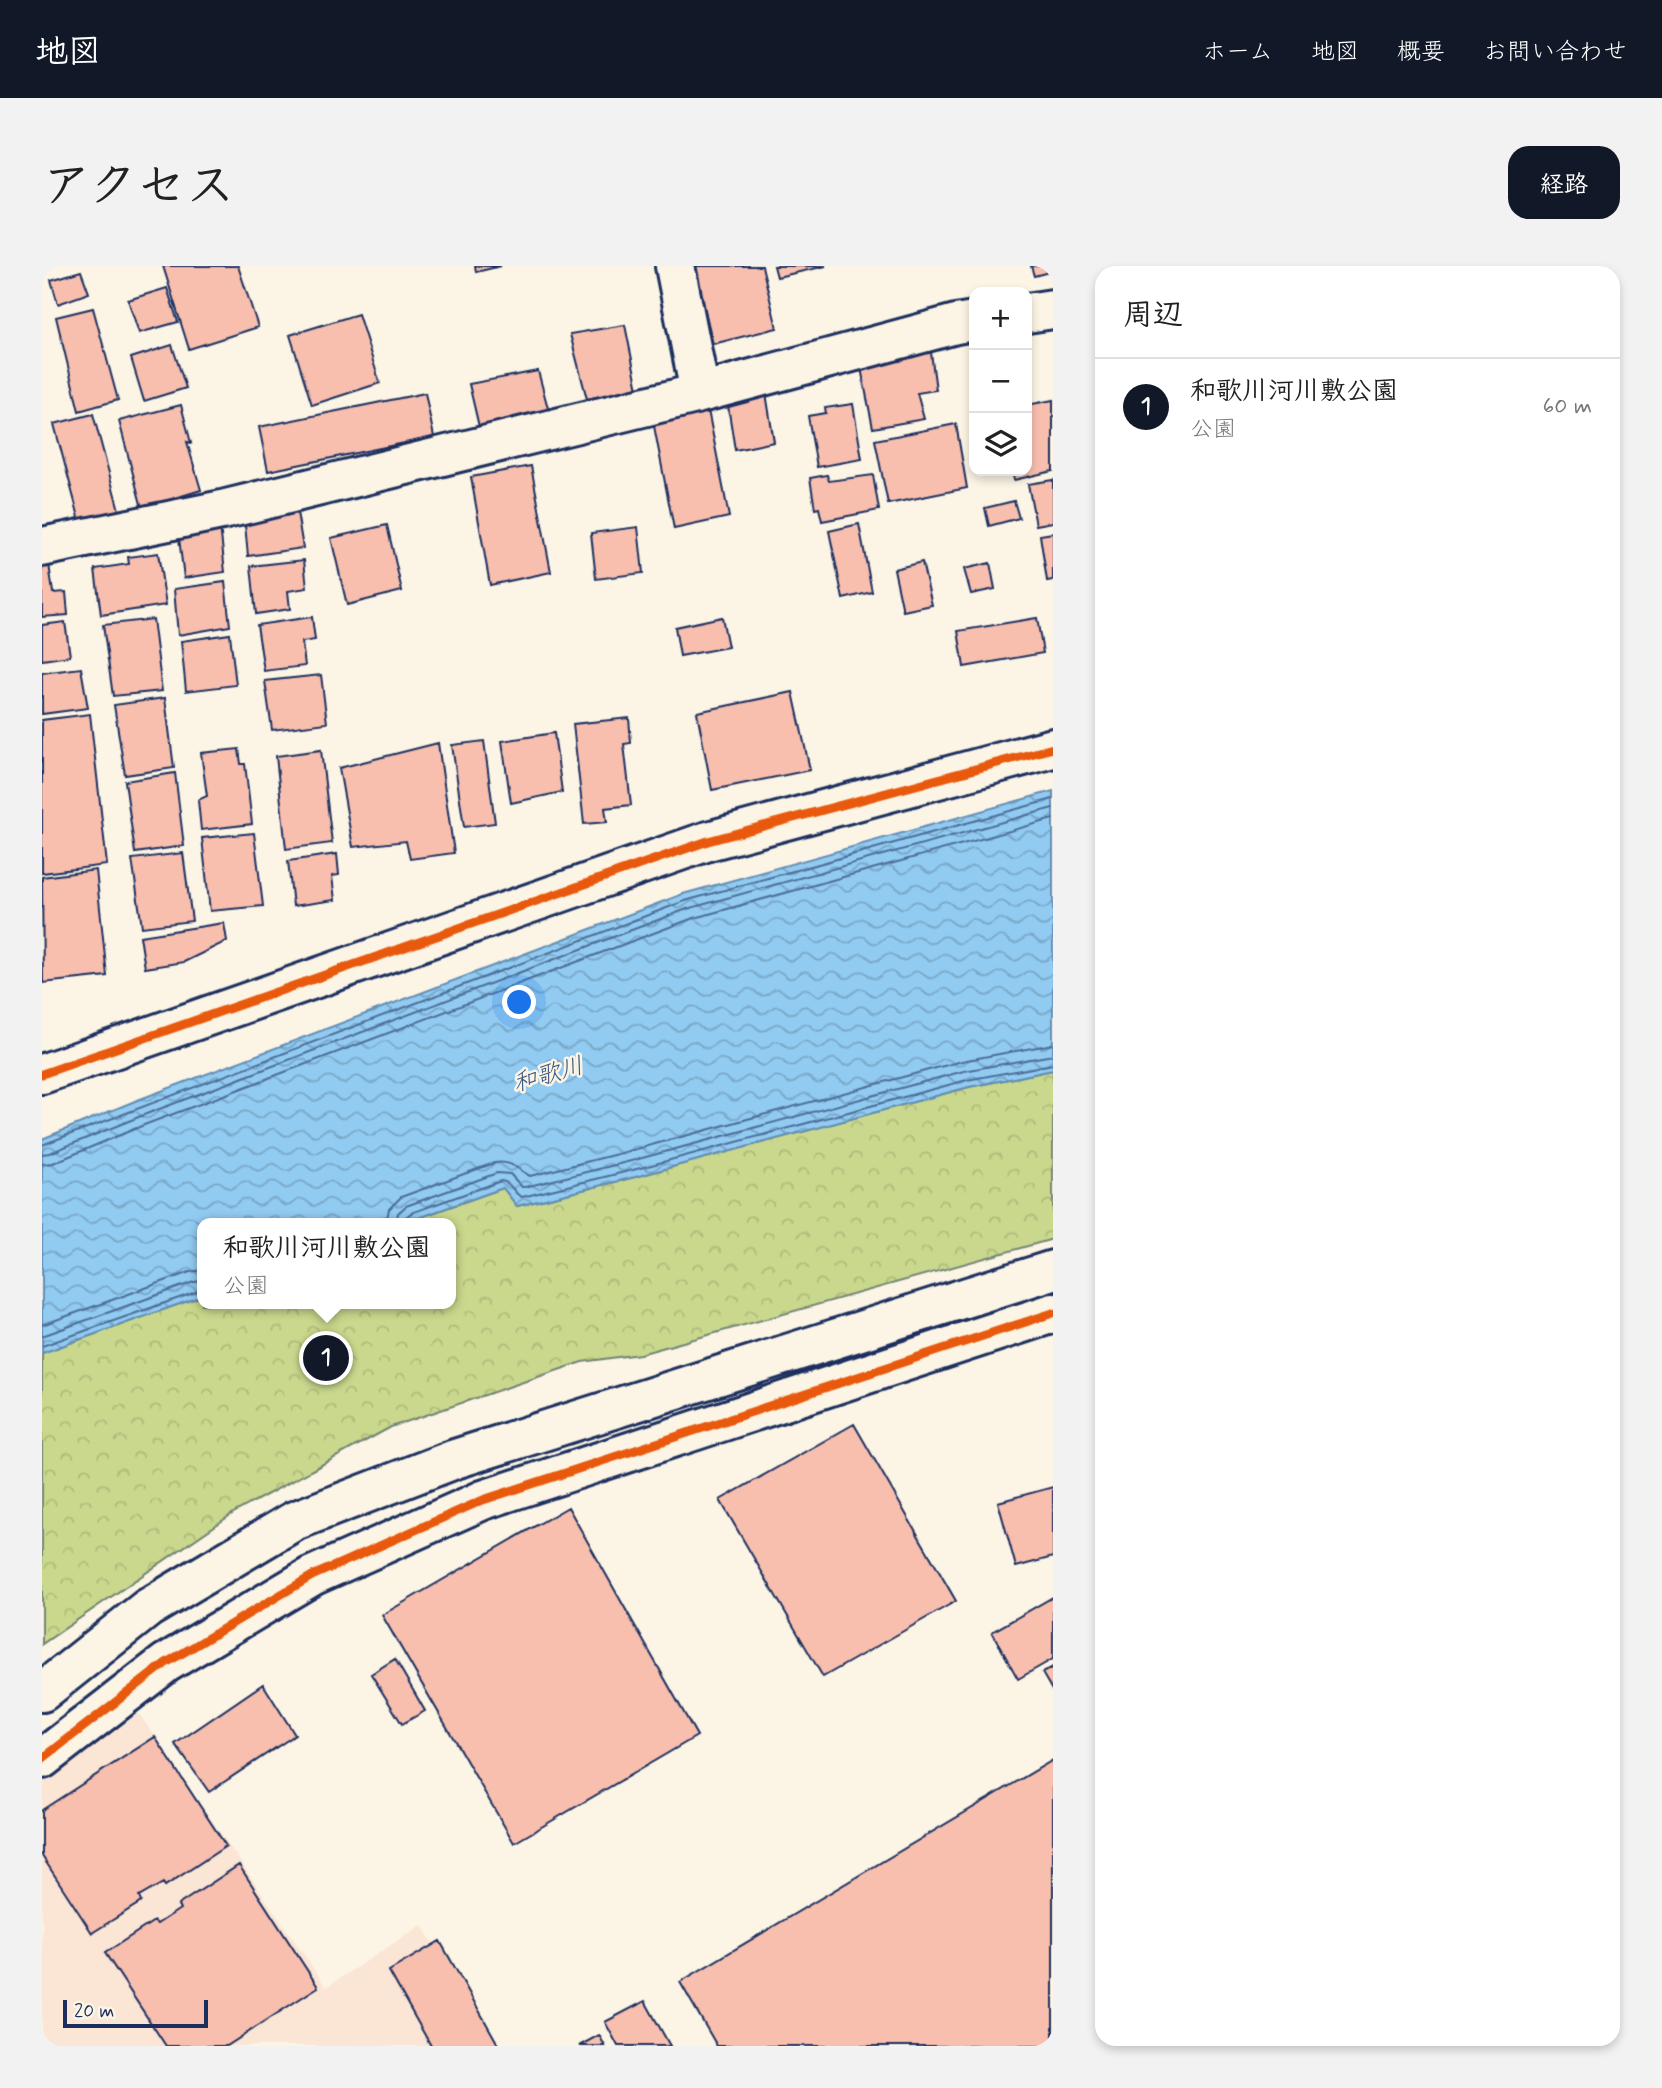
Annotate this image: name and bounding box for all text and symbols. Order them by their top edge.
text: 地図 [35,31,101,75]
text: ホーム [1202,37,1273,68]
text: 地図 [1311,37,1359,68]
text: 概要 [1397,37,1445,68]
text: お問い合わせ [1483,37,1627,68]
button: 経路 [1508,146,1620,219]
text: アクセス [42,155,235,220]
map controls [969,287,1032,476]
button: + [969,287,1032,350]
text: 周辺 [1123,296,1183,335]
button: − [969,350,1032,413]
text: 和歌川河川敷公園 [1190,375,1398,409]
text: 1 [1141,392,1151,422]
text: 60 m [1543,392,1592,422]
button: layers [969,413,1032,476]
text: 公園 [1190,415,1236,445]
your location [502,985,536,1019]
water label: 和歌川 [510,1051,587,1100]
popup [197,1218,456,1309]
text: 和歌川河川敷公園 [222,1232,431,1266]
text: 公園 [222,1272,268,1302]
pin: 1 [303,1332,349,1384]
scale bar [63,1997,208,2029]
text: 20 m [74,1999,114,2024]

